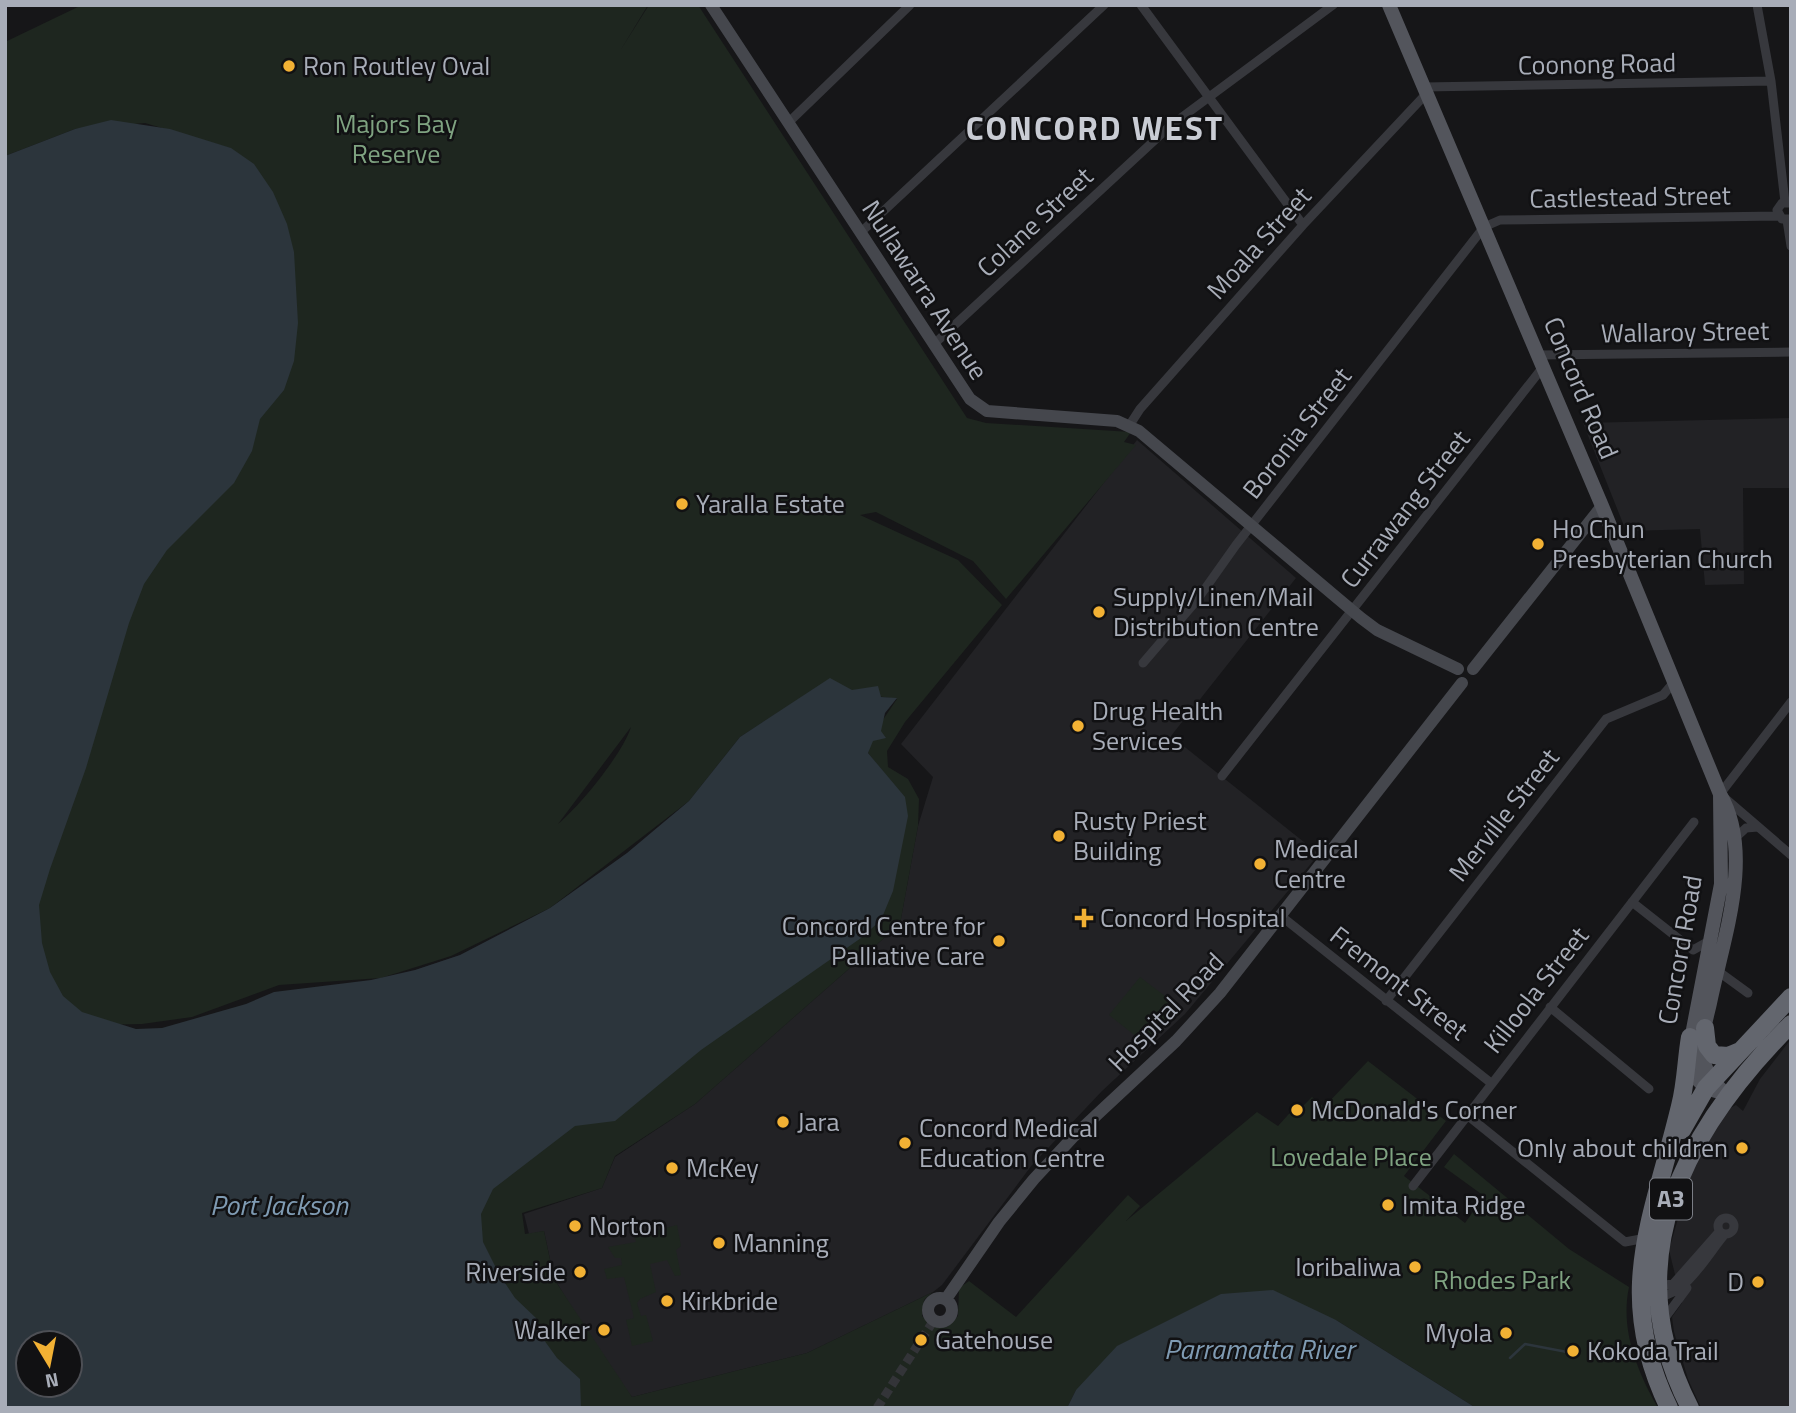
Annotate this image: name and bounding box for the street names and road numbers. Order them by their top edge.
street label: Coonong Road [1517,43,1677,84]
street label: Colane Street [968,157,1102,286]
street label: Castlestead Street [1529,175,1731,218]
street label: Moala Street [1197,178,1320,308]
street label: Nullawarra Avenue [853,192,998,387]
street label: Concord Road [1534,311,1629,465]
street label: Wallaroy Street [1601,311,1769,352]
street label: Boronia Street [1233,359,1360,507]
street label: Currawang Street [1330,421,1479,596]
street label: Merville Street [1439,740,1568,890]
street label: Concord Road [1647,872,1712,1028]
street label: Fremont Street [1322,916,1477,1049]
street label: Killoola Street [1474,918,1598,1061]
street label: Hospital Road [1099,943,1233,1080]
road number: A3 [1650,1178,1692,1219]

